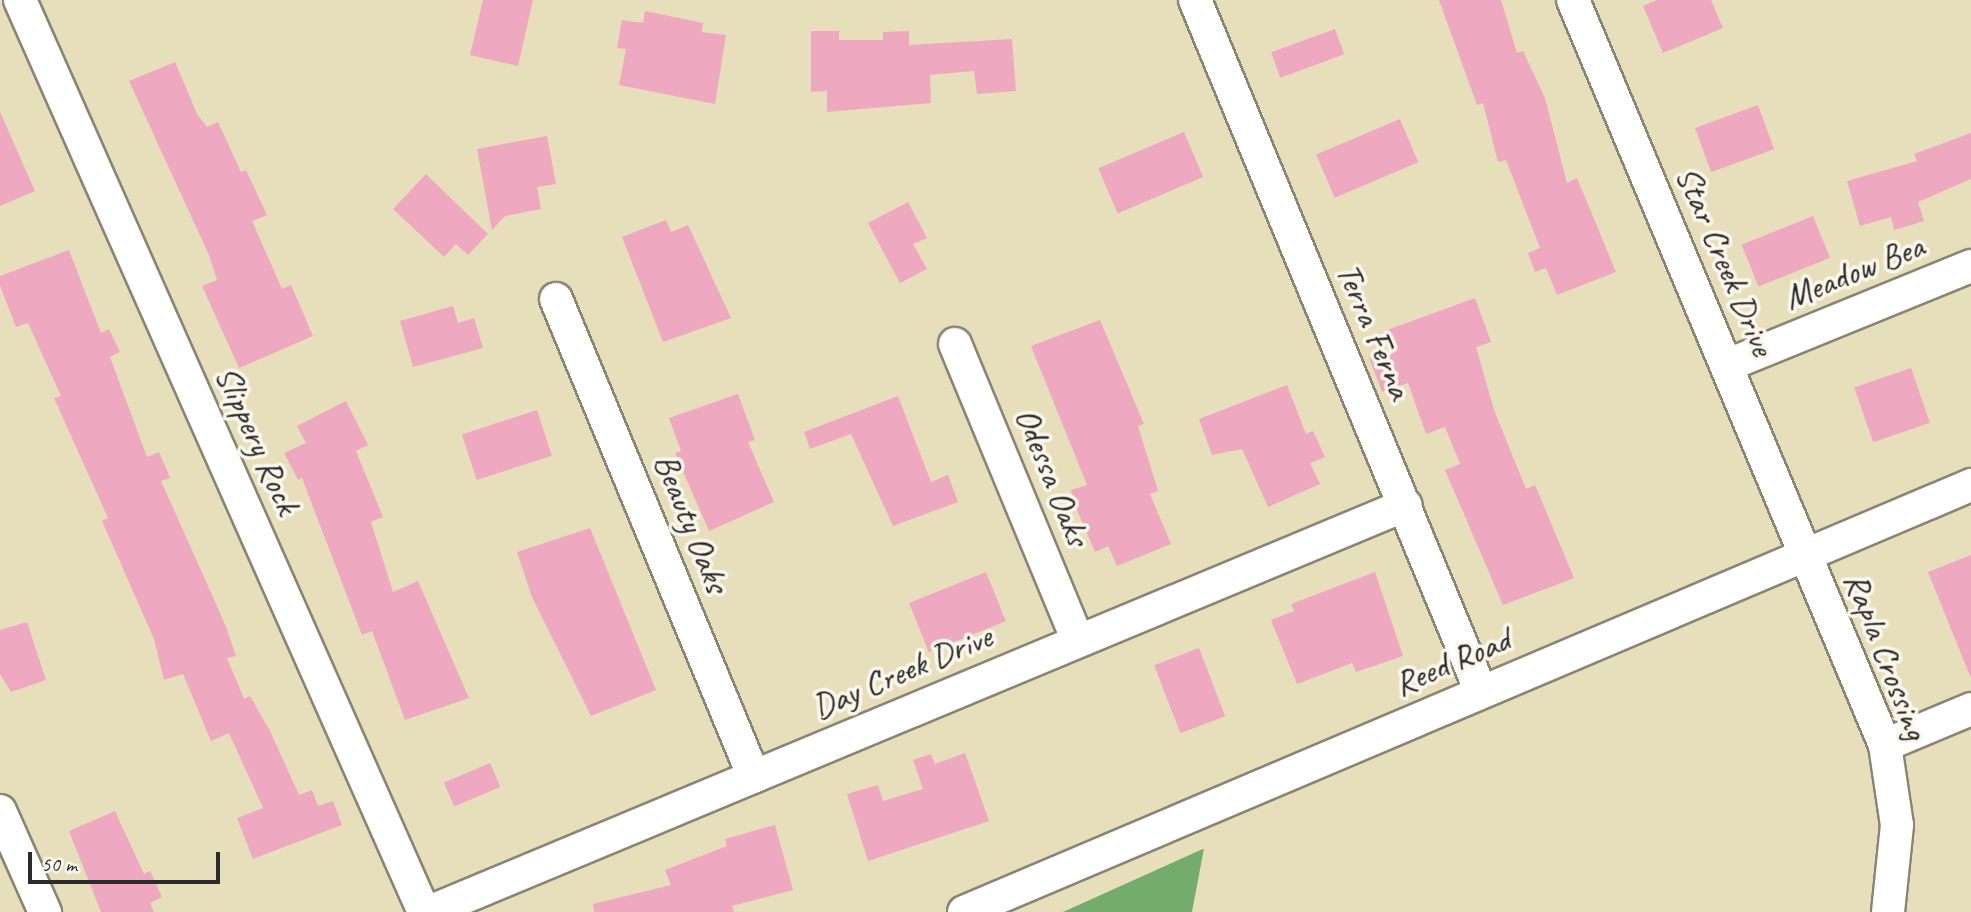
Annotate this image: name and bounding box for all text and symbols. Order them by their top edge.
street label: Star Creek Drive [1666,160,1784,362]
street label: Meadow Bea [1778,225,1930,319]
street label: Terra Ferna [1327,258,1421,404]
street label: Slippery Rock [206,360,308,520]
street label: Odessa Oaks [1005,401,1099,553]
street label: Beauty Oaks [644,447,738,599]
street label: Rapla Crossing [1835,567,1937,745]
street label: Day Creek Drive [806,615,998,729]
street label: Reed Road [1388,619,1516,705]
scale bar [32,838,224,882]
text: 50 m [41,851,77,877]

